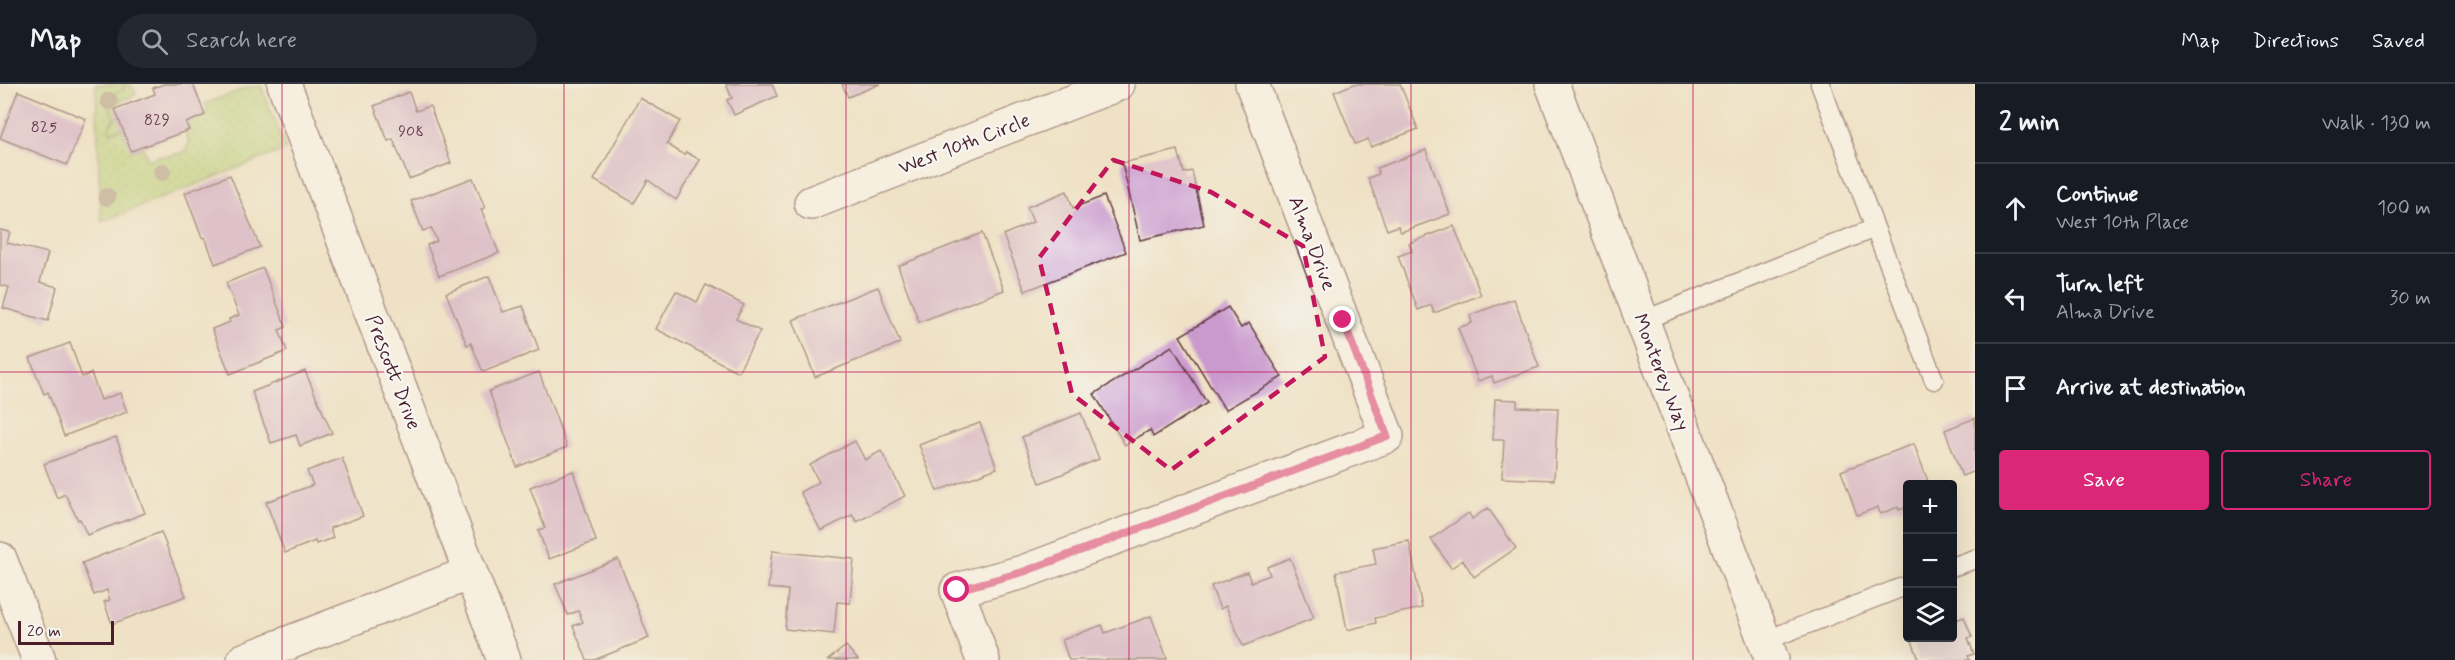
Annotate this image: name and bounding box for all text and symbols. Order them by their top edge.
search box [117,14,537,68]
text: Map [30,23,81,60]
icon: search [138,25,171,58]
text: Search here [186,27,297,55]
text: Map [2181,27,2220,55]
text: Directions [2253,27,2339,55]
text: Saved [2372,27,2425,55]
text: 2 min [1999,106,2060,140]
street label: West 10th Circle [895,107,1034,182]
house number: 829 [144,110,170,131]
text: Walk · 130 m [2322,110,2431,137]
house number: 825 [31,117,57,138]
house number: 908 [398,121,424,142]
text: Continue [2056,181,2138,209]
icon: ahead [1999,192,2032,225]
street label: Alma Drive [1281,193,1342,295]
text: 100 m [2377,195,2431,222]
text: West 10th Place [2056,209,2189,236]
text: Turn left [2056,271,2144,299]
icon: left [1999,282,2032,315]
text: 30 m [2389,285,2431,312]
text: Alma Drive [2056,299,2155,326]
route end [1329,306,1355,332]
street label: Monterey Way [1626,310,1695,435]
street label: Prescott Drive [358,311,427,434]
icon: arrive [1999,372,2032,405]
text: Arrive at destination [2056,374,2246,402]
button: Save [1999,450,2209,510]
button: Share [2221,450,2431,510]
map controls [1903,480,1957,642]
button: + [1903,480,1957,534]
button: − [1903,534,1957,588]
route start [943,576,969,602]
button: layers [1903,588,1957,642]
scale bar [18,618,114,646]
text: 20 m [27,621,61,642]

